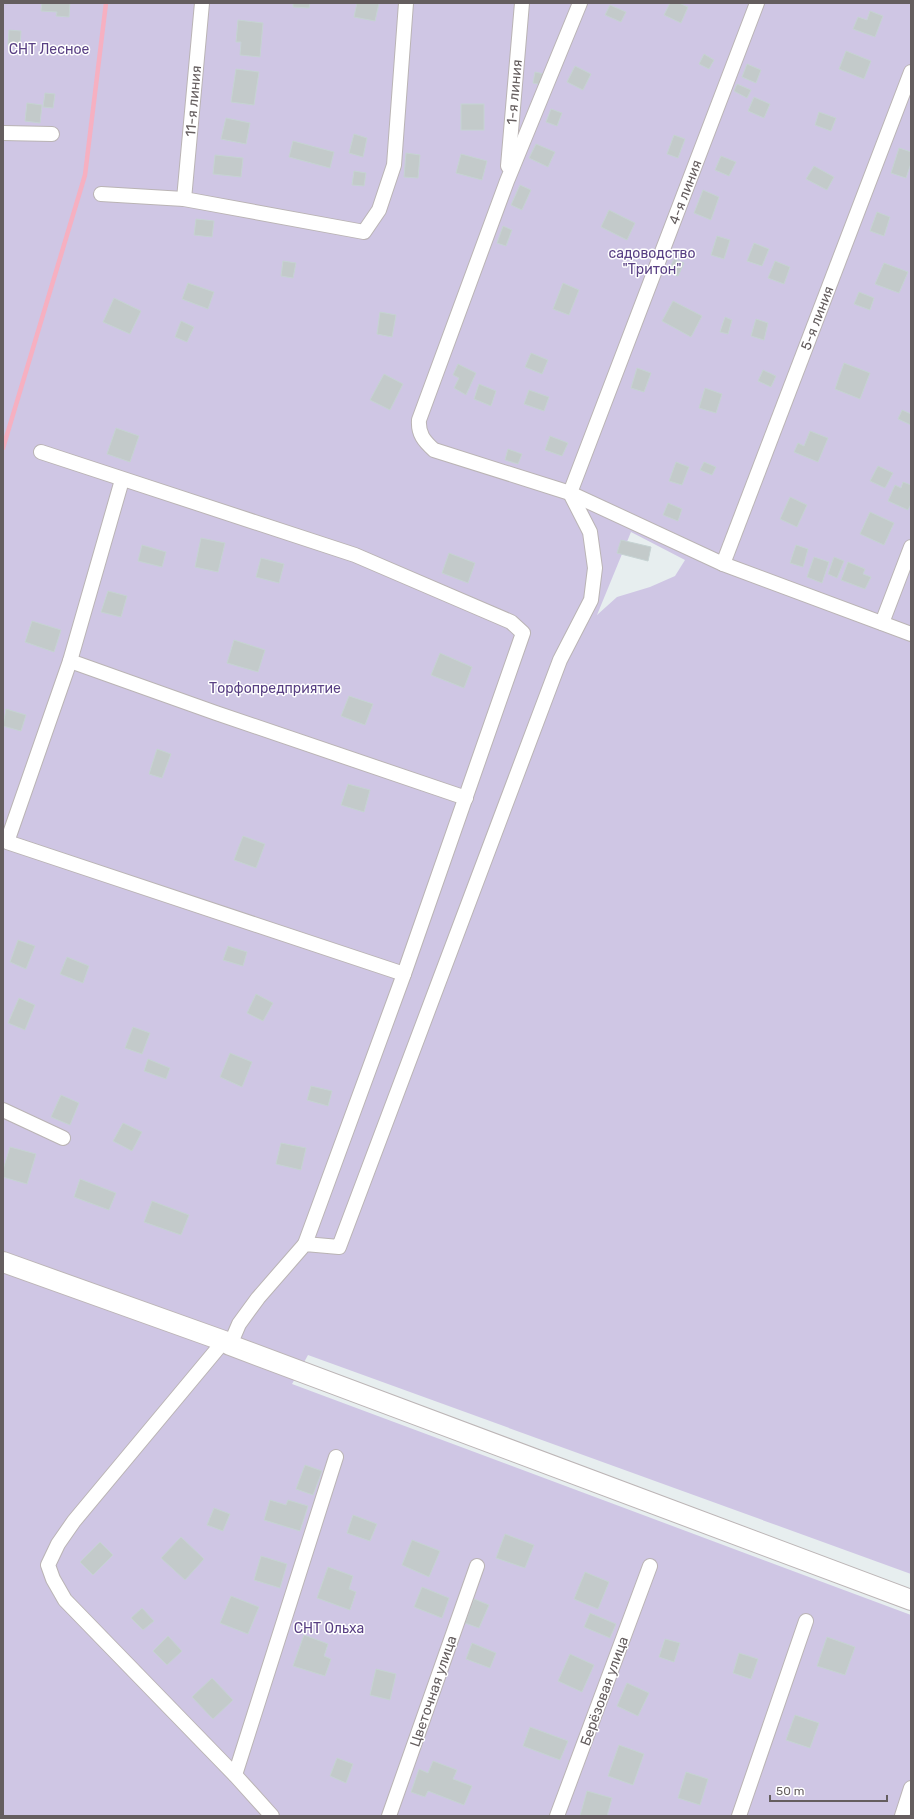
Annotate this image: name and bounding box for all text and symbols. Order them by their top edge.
park label: СНТ Лесное [9,41,90,58]
street label: 1-я линия [503,59,526,125]
street label: 11-я линия [182,65,205,137]
street label: 4-я линия [665,157,706,227]
park label: садоводство "Тритон" [609,245,695,278]
street label: 5-я линия [797,284,837,353]
park label: Торфопредприятие [209,680,341,697]
park label: СНТ Ольха [294,1620,364,1637]
street label: Цветочная улица [406,1633,460,1749]
street label: Берёзовая улица [577,1634,632,1748]
scale bar [770,1777,887,1803]
text: 50 m [776,1784,804,1798]

